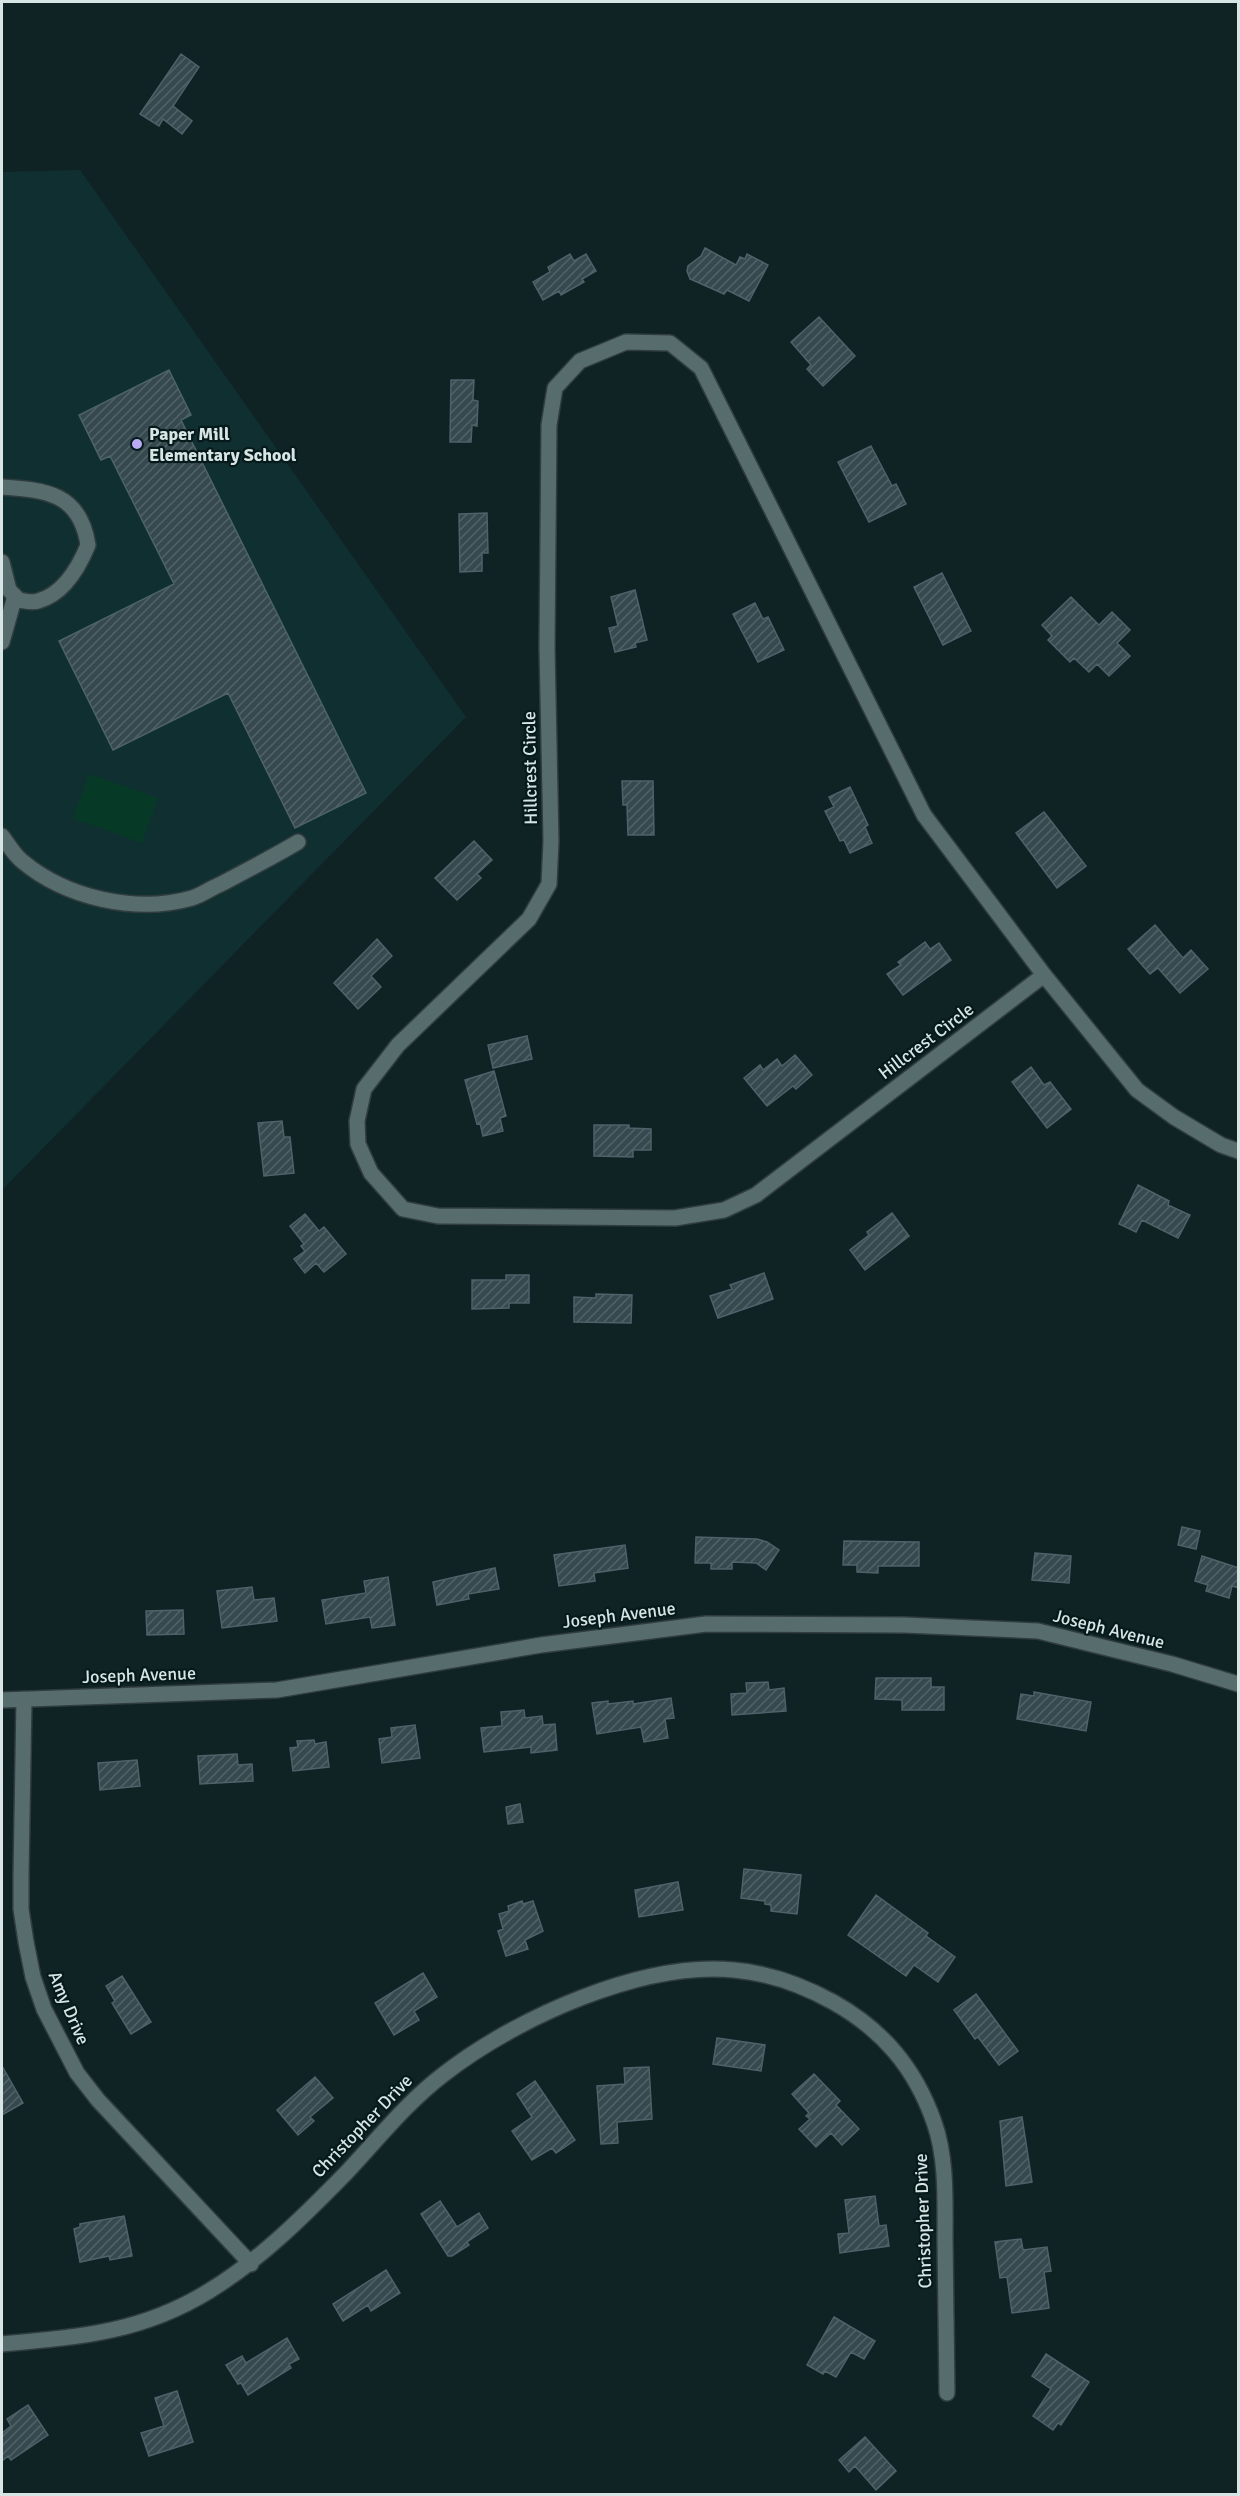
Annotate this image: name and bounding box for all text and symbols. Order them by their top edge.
place label: Paper Mill Elementary School [149,423,297,466]
marker: Paper Mill Elementary School [130,437,144,451]
street label: Hillcrest Circle [518,711,542,825]
street label: Hillcrest Circle [874,998,978,1084]
street label: Joseph Avenue [561,1597,677,1633]
street label: Joseph Avenue [1051,1605,1167,1653]
street label: Joseph Avenue [82,1662,196,1688]
street label: Amy Drive [44,1968,94,2048]
street label: Christopher Drive [307,2070,417,2182]
street label: Christopher Drive [910,2153,936,2289]

